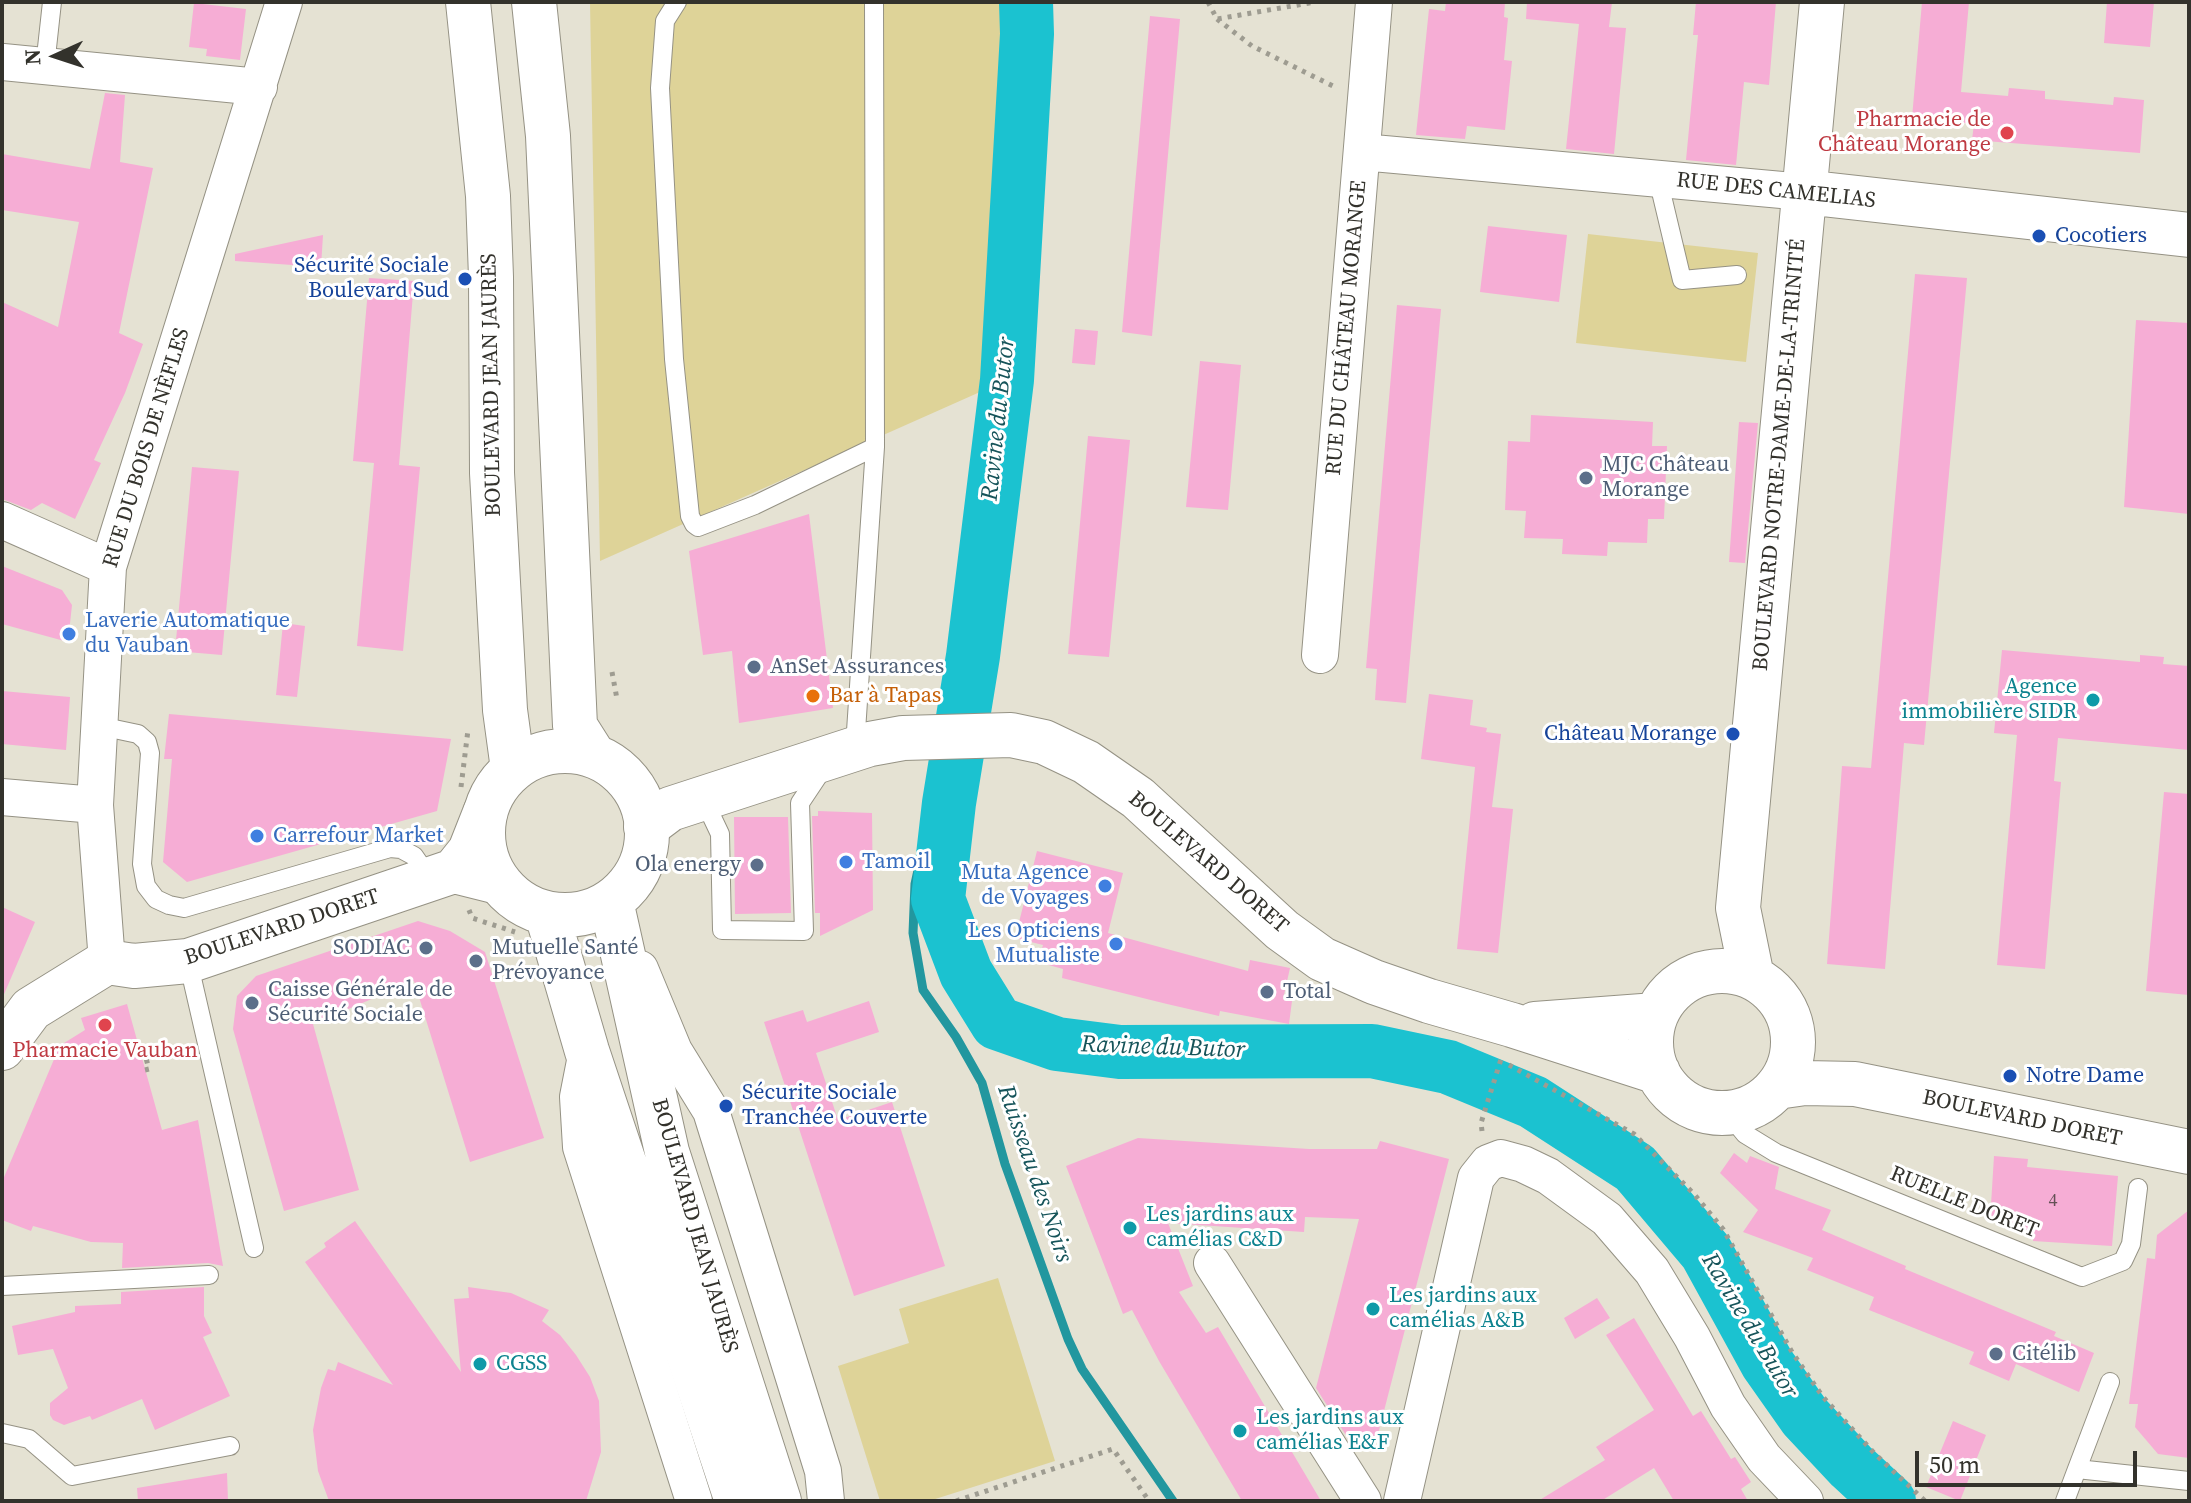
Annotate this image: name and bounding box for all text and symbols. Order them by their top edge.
north arrow [16,16,96,96]
text: N [17,48,47,66]
place label: Pharmacie de Château Morange [1818,107,1991,158]
marker: Pharmacie de Château Morange [1998,124,2016,142]
street label: RUE DES CAMELIAS [1675,167,1877,215]
street label: RUE DU CHÂTEAU MORANGE [1321,179,1373,477]
place label: Cocotiers [2055,223,2147,249]
marker: Cocotiers [2030,227,2048,245]
street label: BOULEVARD NOTRE-DAME-DE-LA-TRINITÉ [1748,238,1812,672]
place label: Sécurité Sociale Boulevard Sud [294,253,449,304]
street label: BOULEVARD JEAN JAURÈS [477,253,507,517]
marker: Sécurité Sociale Boulevard Sud [456,270,474,288]
street label: RUE DU BOIS DE NÈFLES [98,325,196,571]
water label: Ravine du Butor [976,336,1022,502]
place label: MJC Château Morange [1602,452,1729,504]
marker: MJC Château Morange [1577,469,1595,487]
place label: Laverie Automatique du Vauban [85,608,290,660]
marker: Laverie Automatique du Vauban [60,625,78,643]
place label: AnSet Assurances [770,654,944,680]
marker: AnSet Assurances [745,658,763,676]
place label: Agence immobilière SIDR [1901,674,2077,726]
place label: Bar à Tapas [829,683,941,709]
marker: Bar à Tapas [804,687,822,705]
marker: Agence immobilière SIDR [2084,691,2102,709]
place label: Château Morange [1544,721,1717,747]
marker: Château Morange [1724,725,1742,743]
street label: BOULEVARD DORET [1123,786,1293,940]
place label: Carrefour Market [273,823,443,849]
marker: Carrefour Market [248,827,266,845]
place label: Tamoil [862,849,930,875]
place label: Ola energy [635,852,741,878]
marker: Tamoil [837,853,855,871]
marker: Ola energy [748,856,766,874]
place label: Muta Agence de Voyages [961,860,1089,912]
marker: Muta Agence de Voyages [1096,877,1114,895]
street label: BOULEVARD DORET [181,884,383,972]
place label: Les Opticiens Mutualiste [968,918,1100,970]
place label: SODIAC [333,935,410,961]
place label: Mutuelle Santé Prévoyance [492,935,638,986]
marker: Les Opticiens Mutualiste [1107,935,1125,953]
marker: SODIAC [417,939,435,957]
marker: Mutuelle Santé Prévoyance [467,952,485,970]
place label: Caisse Générale de Sécurité Sociale [268,977,453,1028]
place label: Total [1283,979,1332,1005]
marker: Total [1258,983,1276,1001]
marker: Caisse Générale de Sécurité Sociale [243,994,261,1012]
marker: Pharmacie Vauban [96,1016,114,1034]
water label: Ravine du Butor [1080,1031,1246,1065]
place label: Pharmacie Vauban [12,1038,198,1064]
place label: Notre Dame [2026,1063,2144,1089]
marker: Notre Dame [2001,1067,2019,1085]
place label: Sécurite Sociale Tranchée Couverte [742,1080,928,1132]
water label: Ruisseau des Noirs [990,1082,1078,1266]
street label: BOULEVARD DORET [1920,1085,2124,1153]
street label: BOULEVARD JEAN JAURÈS [645,1096,743,1356]
marker: Sécurite Sociale Tranchée Couverte [717,1097,735,1115]
street label: RUELLE DORET [1886,1161,2042,1245]
house number: 4 [2049,1190,2057,1212]
place label: Les jardins aux camélias C&D [1146,1202,1294,1254]
marker: Les jardins aux camélias C&D [1121,1219,1139,1237]
water label: Ravine du Butor [1694,1248,1804,1404]
place label: Les jardins aux camélias A&B [1389,1283,1537,1334]
marker: Les jardins aux camélias A&B [1364,1300,1382,1318]
place label: Citélib [2012,1341,2076,1367]
marker: Citélib [1987,1345,2005,1363]
place label: CGSS [496,1351,547,1377]
marker: CGSS [471,1355,489,1373]
place label: Les jardins aux camélias E&F [1256,1405,1404,1456]
marker: Les jardins aux camélias E&F [1231,1422,1249,1440]
scale bar [1919,1435,2141,1485]
text: 50 m [1929,1448,1980,1481]

